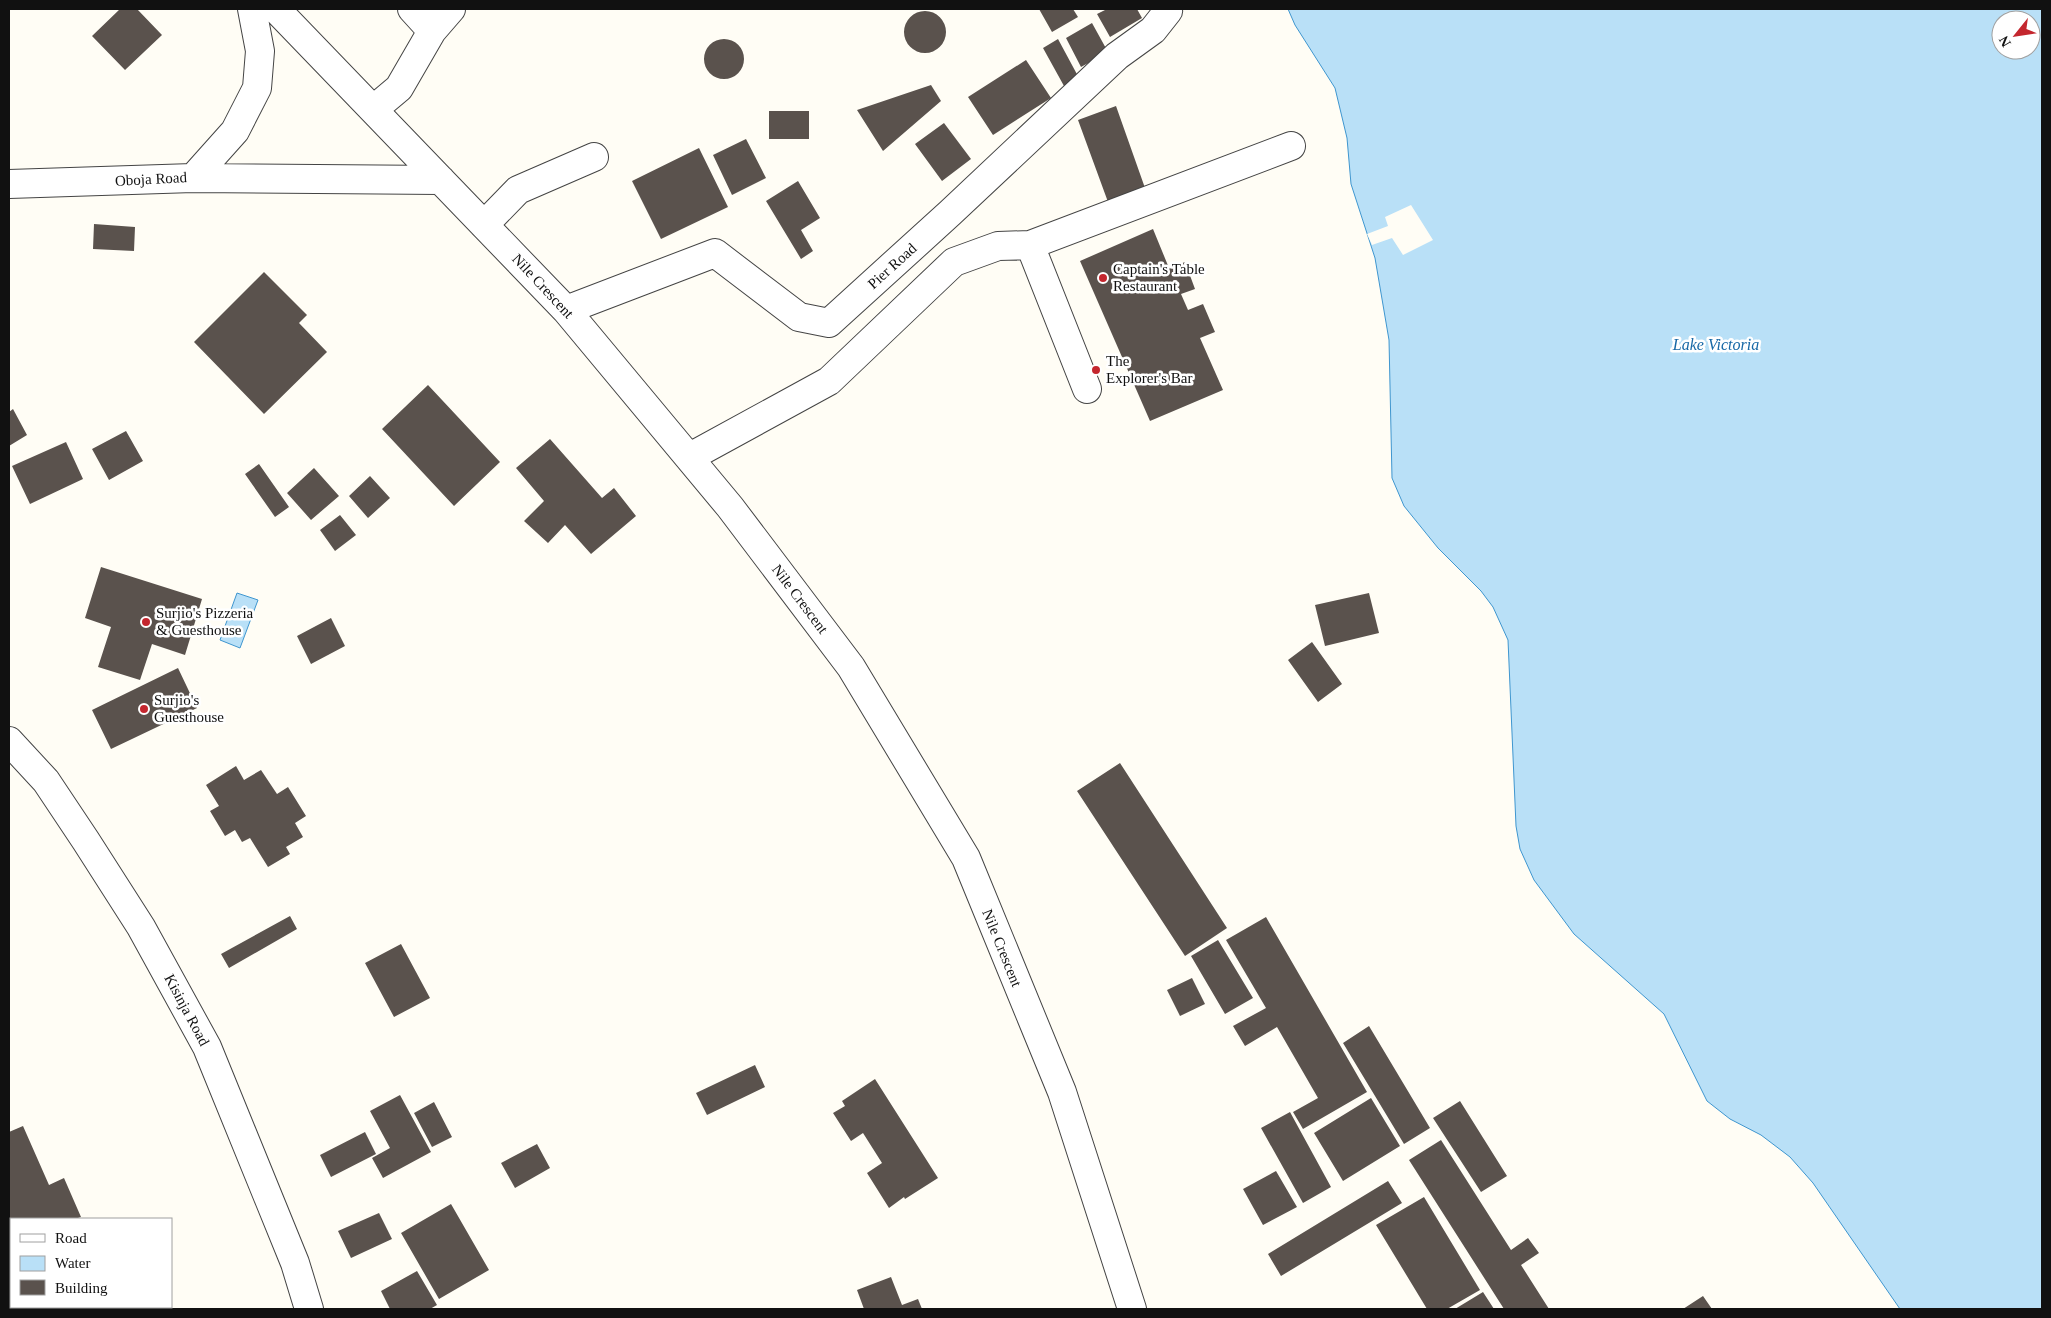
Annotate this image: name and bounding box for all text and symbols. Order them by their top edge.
north arrow [1991,10,2041,60]
text: N [1996,33,2014,49]
street label: Oboja Road [115,169,188,189]
street label: Pier Road [865,240,920,292]
street label: Nile Crescent [509,251,577,322]
place label: Captain's Table Restaurant [1113,261,1205,294]
marker: Captain's Table Restaurant [1097,272,1109,284]
water label: Lake Victoria [1672,336,1759,353]
place label: The Explorer's Bar [1106,353,1192,386]
marker: The Explorer's Bar [1090,364,1102,376]
street label: Nile Crescent [769,561,832,637]
place label: Surjio's Pizzeria & Guesthouse [156,605,254,638]
marker: Surjio's Pizzeria & Guesthouse [140,616,152,628]
place label: Surjio's Guesthouse [154,692,224,725]
marker: Surjio's Guesthouse [138,703,150,715]
street label: Nile Crescent [979,907,1025,990]
street label: Kisinja Road [161,971,213,1049]
legend [10,1218,172,1308]
text: Road [55,1230,87,1246]
text: Water [55,1255,90,1271]
text: Building [55,1280,108,1296]

